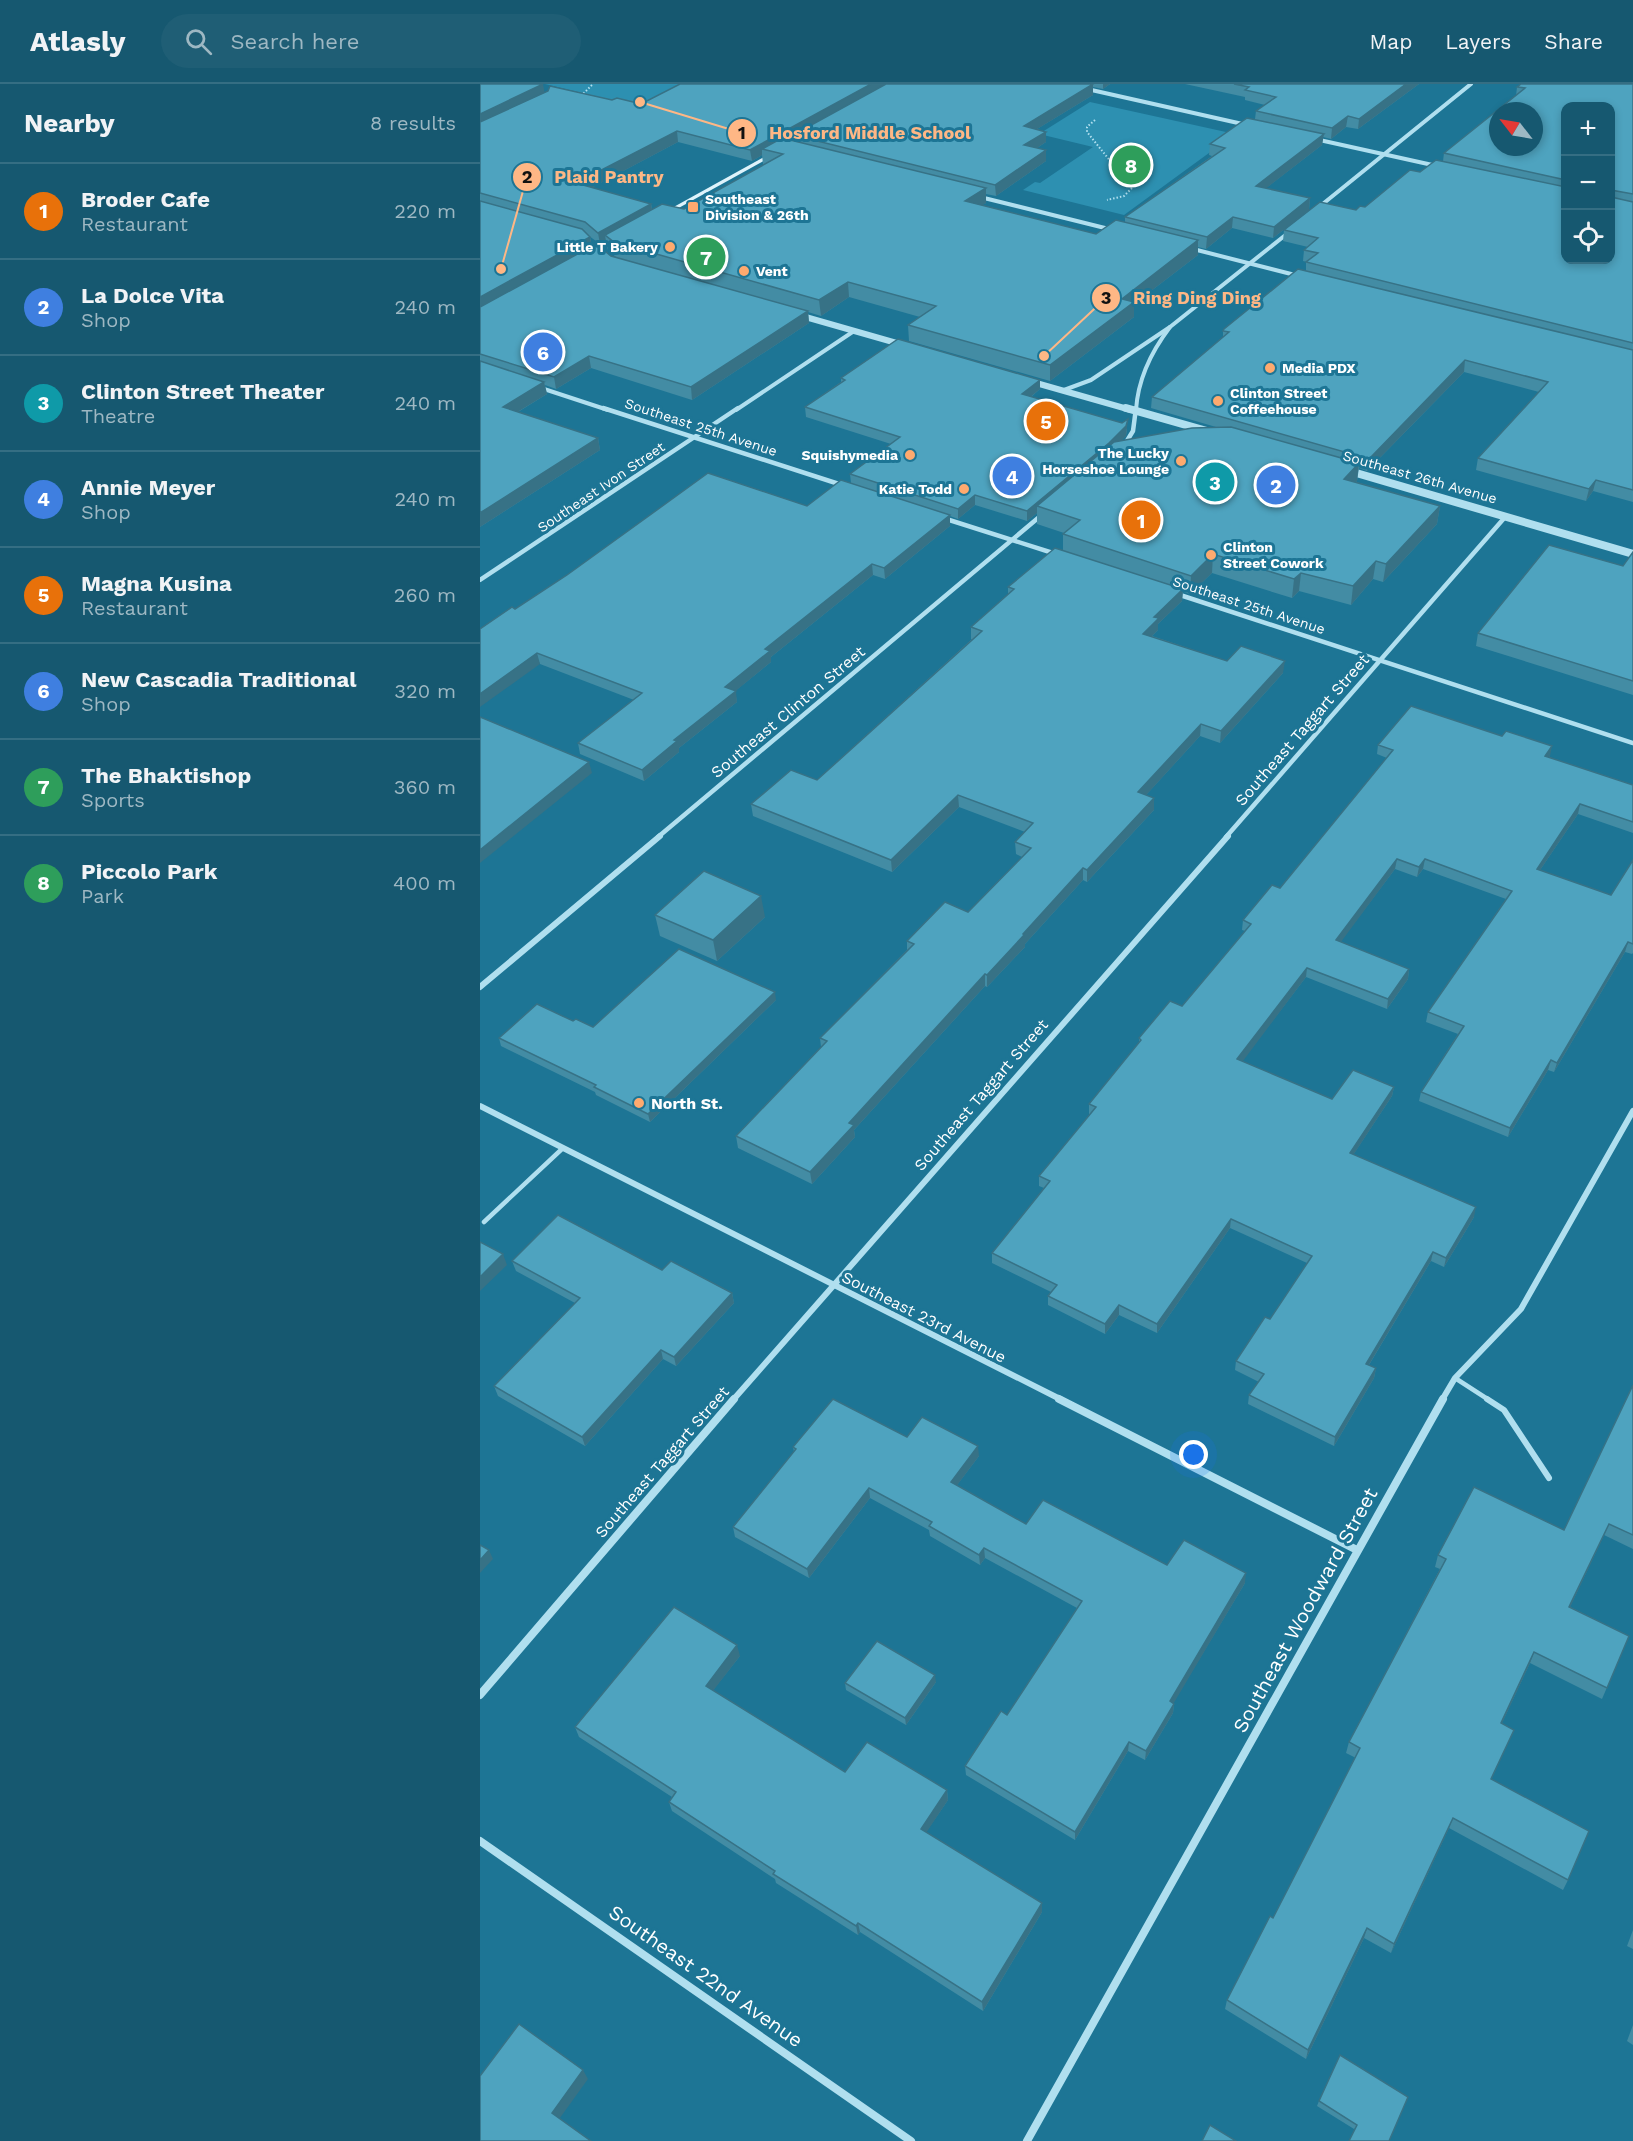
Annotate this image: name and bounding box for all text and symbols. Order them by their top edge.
search box [161,14,581,68]
text: Atlasly [30,25,125,58]
icon: search [182,25,215,58]
text: Search here [230,29,359,54]
text: Map [1369,29,1412,54]
text: Layers [1445,29,1511,54]
text: Share [1544,29,1603,54]
north arrow [1489,102,1543,156]
map controls [1561,102,1615,264]
button: + [1561,102,1615,156]
text: Nearby [24,108,115,138]
text: 8 results [370,111,456,135]
callout: Hosford Middle School [727,115,983,151]
text: 1 [738,122,746,143]
text: Hosford Middle School [769,122,971,143]
pin: 8 [1112,142,1150,188]
button: − [1561,156,1615,210]
callout: Plaid Pantry [512,159,676,195]
text: 2 [522,166,532,187]
text: Plaid Pantry [554,166,665,187]
text: Broder Cafe [81,187,210,212]
place label: Southeast Division & 26th [705,191,809,223]
text: 1 [39,199,48,223]
text: 220 m [394,199,456,223]
marker: Southeast Division & 26th [686,200,700,214]
button: locate [1561,210,1615,264]
text: Restaurant [81,212,188,236]
pin: 7 [686,234,726,279]
place label: Little T Bakery [556,239,658,255]
marker: Little T Bakery [663,240,677,254]
place label: Vent [756,263,788,279]
marker: Vent [737,264,751,278]
callout: Ring Ding Ding [1091,280,1273,316]
text: La Dolce Vita [81,283,224,308]
text: 3 [1101,287,1111,308]
text: Ring Ding Ding [1133,287,1262,308]
text: 2 [38,295,49,319]
text: 240 m [394,295,456,319]
text: Shop [81,308,131,332]
pin: 6 [524,330,562,374]
place label: Media PDX [1282,360,1356,376]
marker: Media PDX [1263,361,1277,375]
text: Clinton Street Theater [81,379,325,404]
place label: Clinton Street Coffeehouse [1230,385,1327,417]
text: 3 [38,391,49,415]
text: 240 m [394,391,456,415]
marker: Clinton Street Coffeehouse [1211,394,1225,408]
street label: Southeast 25th Avenue [623,395,779,459]
pin: 5 [1026,398,1066,444]
text: Theatre [81,404,155,428]
street label: Southeast Ivon Street [534,438,668,536]
place label: The Lucky Horseshoe Lounge [1042,445,1169,477]
place label: Squishymedia [801,447,899,463]
street label: Southeast 26th Avenue [1341,447,1499,507]
marker: Squishymedia [903,448,917,462]
pin: 4 [992,454,1032,498]
marker: The Lucky Horseshoe Lounge [1174,454,1188,468]
pin: 3 [1196,460,1234,504]
pin: 2 [1256,462,1296,508]
text: Annie Meyer [81,475,215,500]
place label: Katie Todd [879,481,952,497]
marker: Katie Todd [957,482,971,496]
text: 4 [37,487,50,511]
text: 240 m [394,487,456,511]
pin: 1 [1122,498,1160,542]
text: Shop [81,500,131,524]
place label: Clinton Street Cowork [1223,539,1324,571]
marker: Clinton Street Cowork [1204,548,1218,562]
text: Magna Kusina [81,571,232,596]
street label: Southeast 25th Avenue [1171,573,1327,637]
text: 5 [38,583,49,607]
text: 260 m [394,583,456,607]
text: Restaurant [81,596,188,620]
street label: Southeast Clinton Street [707,642,869,782]
street label: Southeast Taggart Street [1231,650,1373,810]
text: New Cascadia Traditional [81,667,356,692]
text: 6 [37,679,50,703]
text: 320 m [394,679,456,703]
text: Shop [81,692,131,716]
text: The Bhaktishop [81,763,251,788]
text: 7 [37,775,50,799]
text: 360 m [394,775,456,799]
text: Sports [81,788,145,812]
text: Piccolo Park [81,859,217,884]
text: 8 [37,871,50,895]
text: 400 m [393,871,456,895]
text: Park [81,884,124,908]
street label: Southeast Taggart Street [910,1015,1052,1175]
place label: North St. [651,1094,723,1113]
marker: North St. [632,1096,646,1110]
street label: Southeast 23rd Avenue [839,1267,1009,1367]
street label: Southeast Taggart Street [591,1382,733,1542]
your location [1179,1440,1208,1469]
street label: Southeast Woodward Street [1228,1483,1383,1737]
street label: Southeast 22nd Avenue [604,1900,808,2052]

